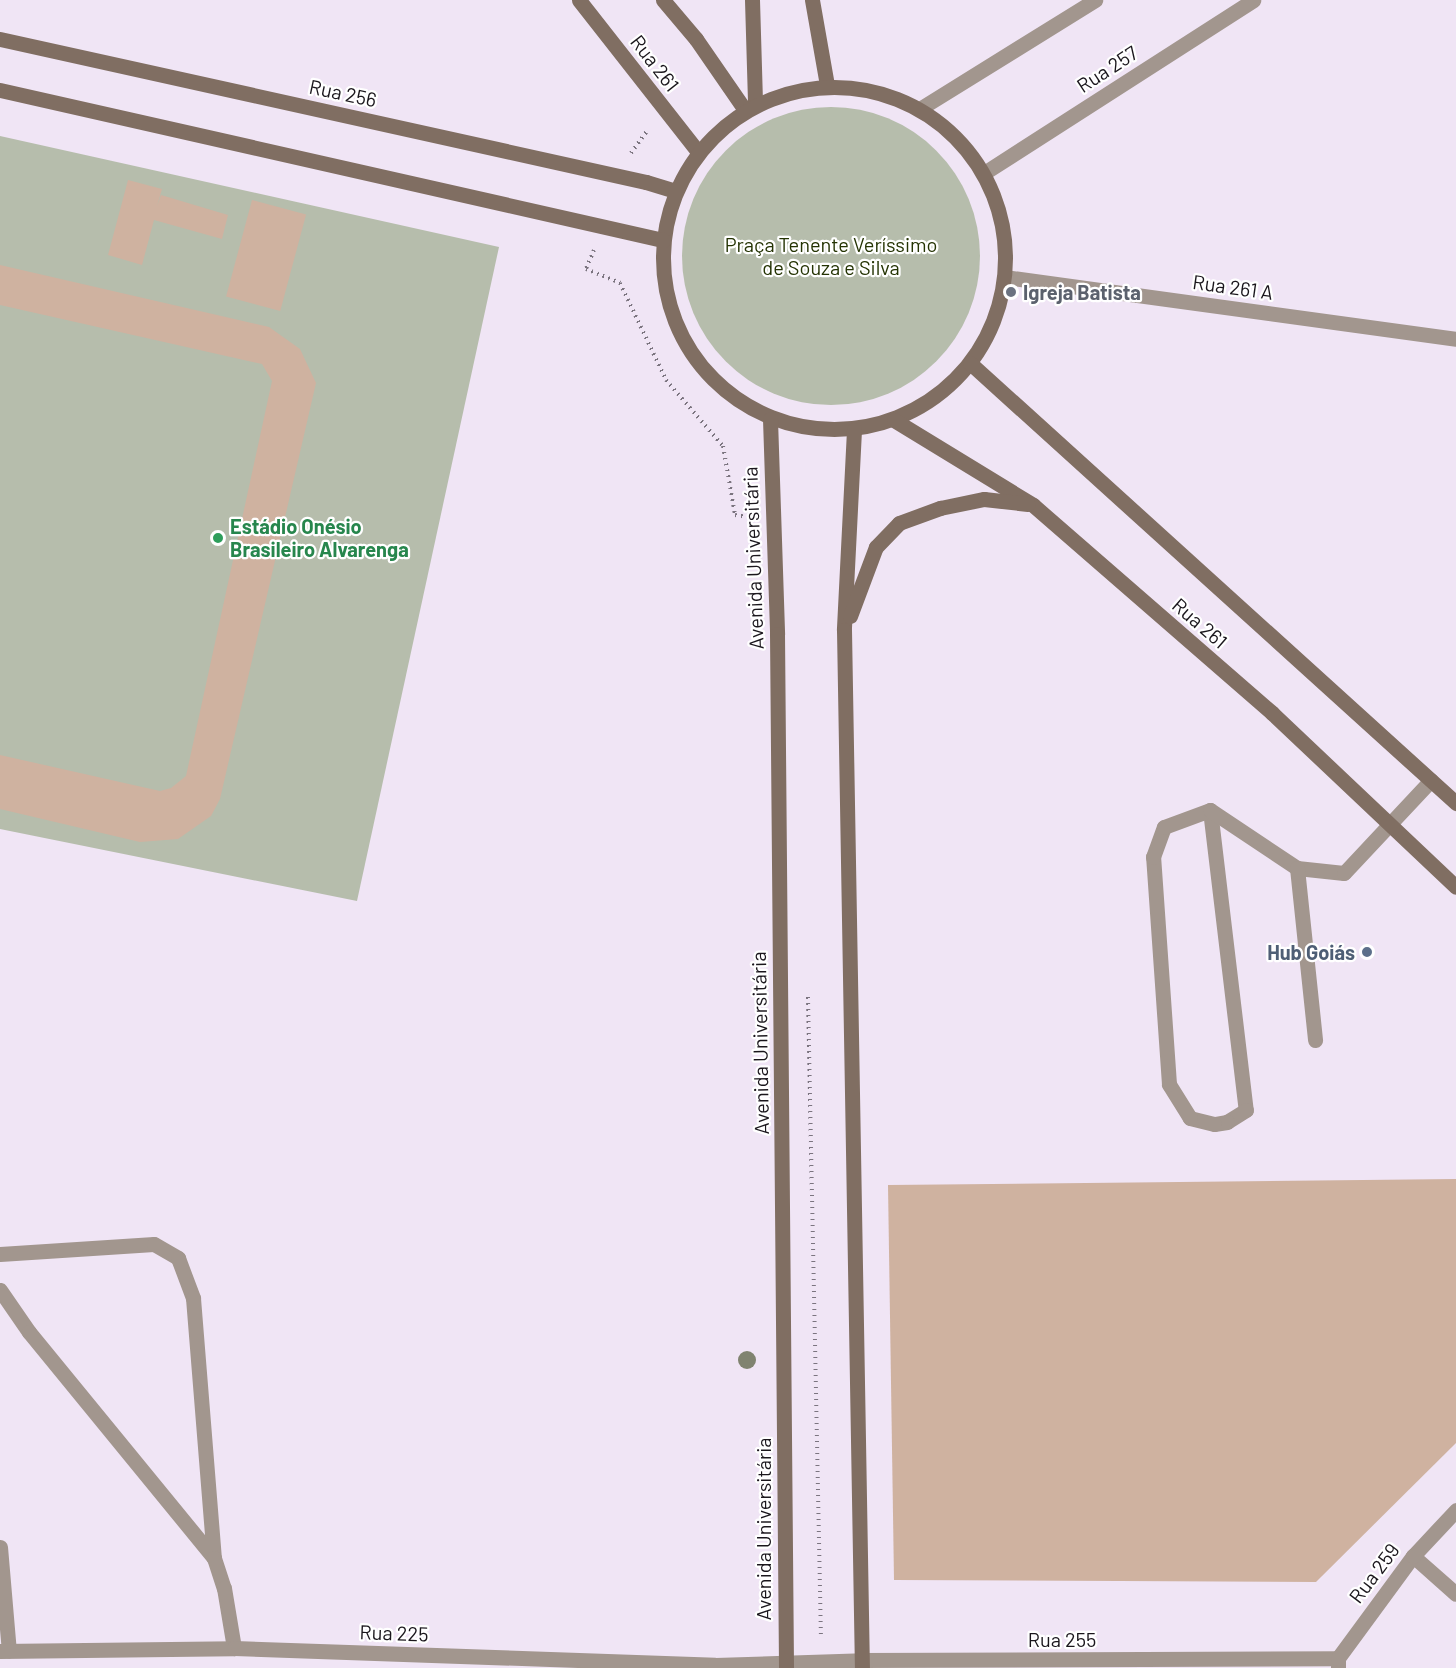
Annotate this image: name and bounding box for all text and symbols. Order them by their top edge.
street label: Rua 261 [626,30,684,96]
street label: Rua 257 [1072,41,1142,97]
street label: Rua 256 [307,74,379,112]
park label: Praça Tenente Veríssimo de Souza e Silva [725,233,937,280]
street label: Rua 261 A [1191,269,1275,305]
place label: Igreja Batista [1023,280,1141,304]
marker: Igreja Batista [1004,285,1018,299]
street label: Avenida Universitária [738,466,768,650]
place label: Estádio Onésio Brasileiro Alvarenga [230,514,409,561]
marker: Estádio Onésio Brasileiro Alvarenga [211,531,225,545]
street label: Rua 261 [1168,593,1232,653]
place label: Hub Goiás [1267,940,1355,964]
marker: Hub Goiás [1360,945,1374,959]
street label: Avenida Universitária [746,951,774,1135]
street label: Avenida Universitária [751,1437,775,1621]
street label: Rua 259 [1344,1538,1404,1608]
street label: Rua 225 [359,1620,429,1646]
street label: Rua 255 [1028,1627,1096,1651]

